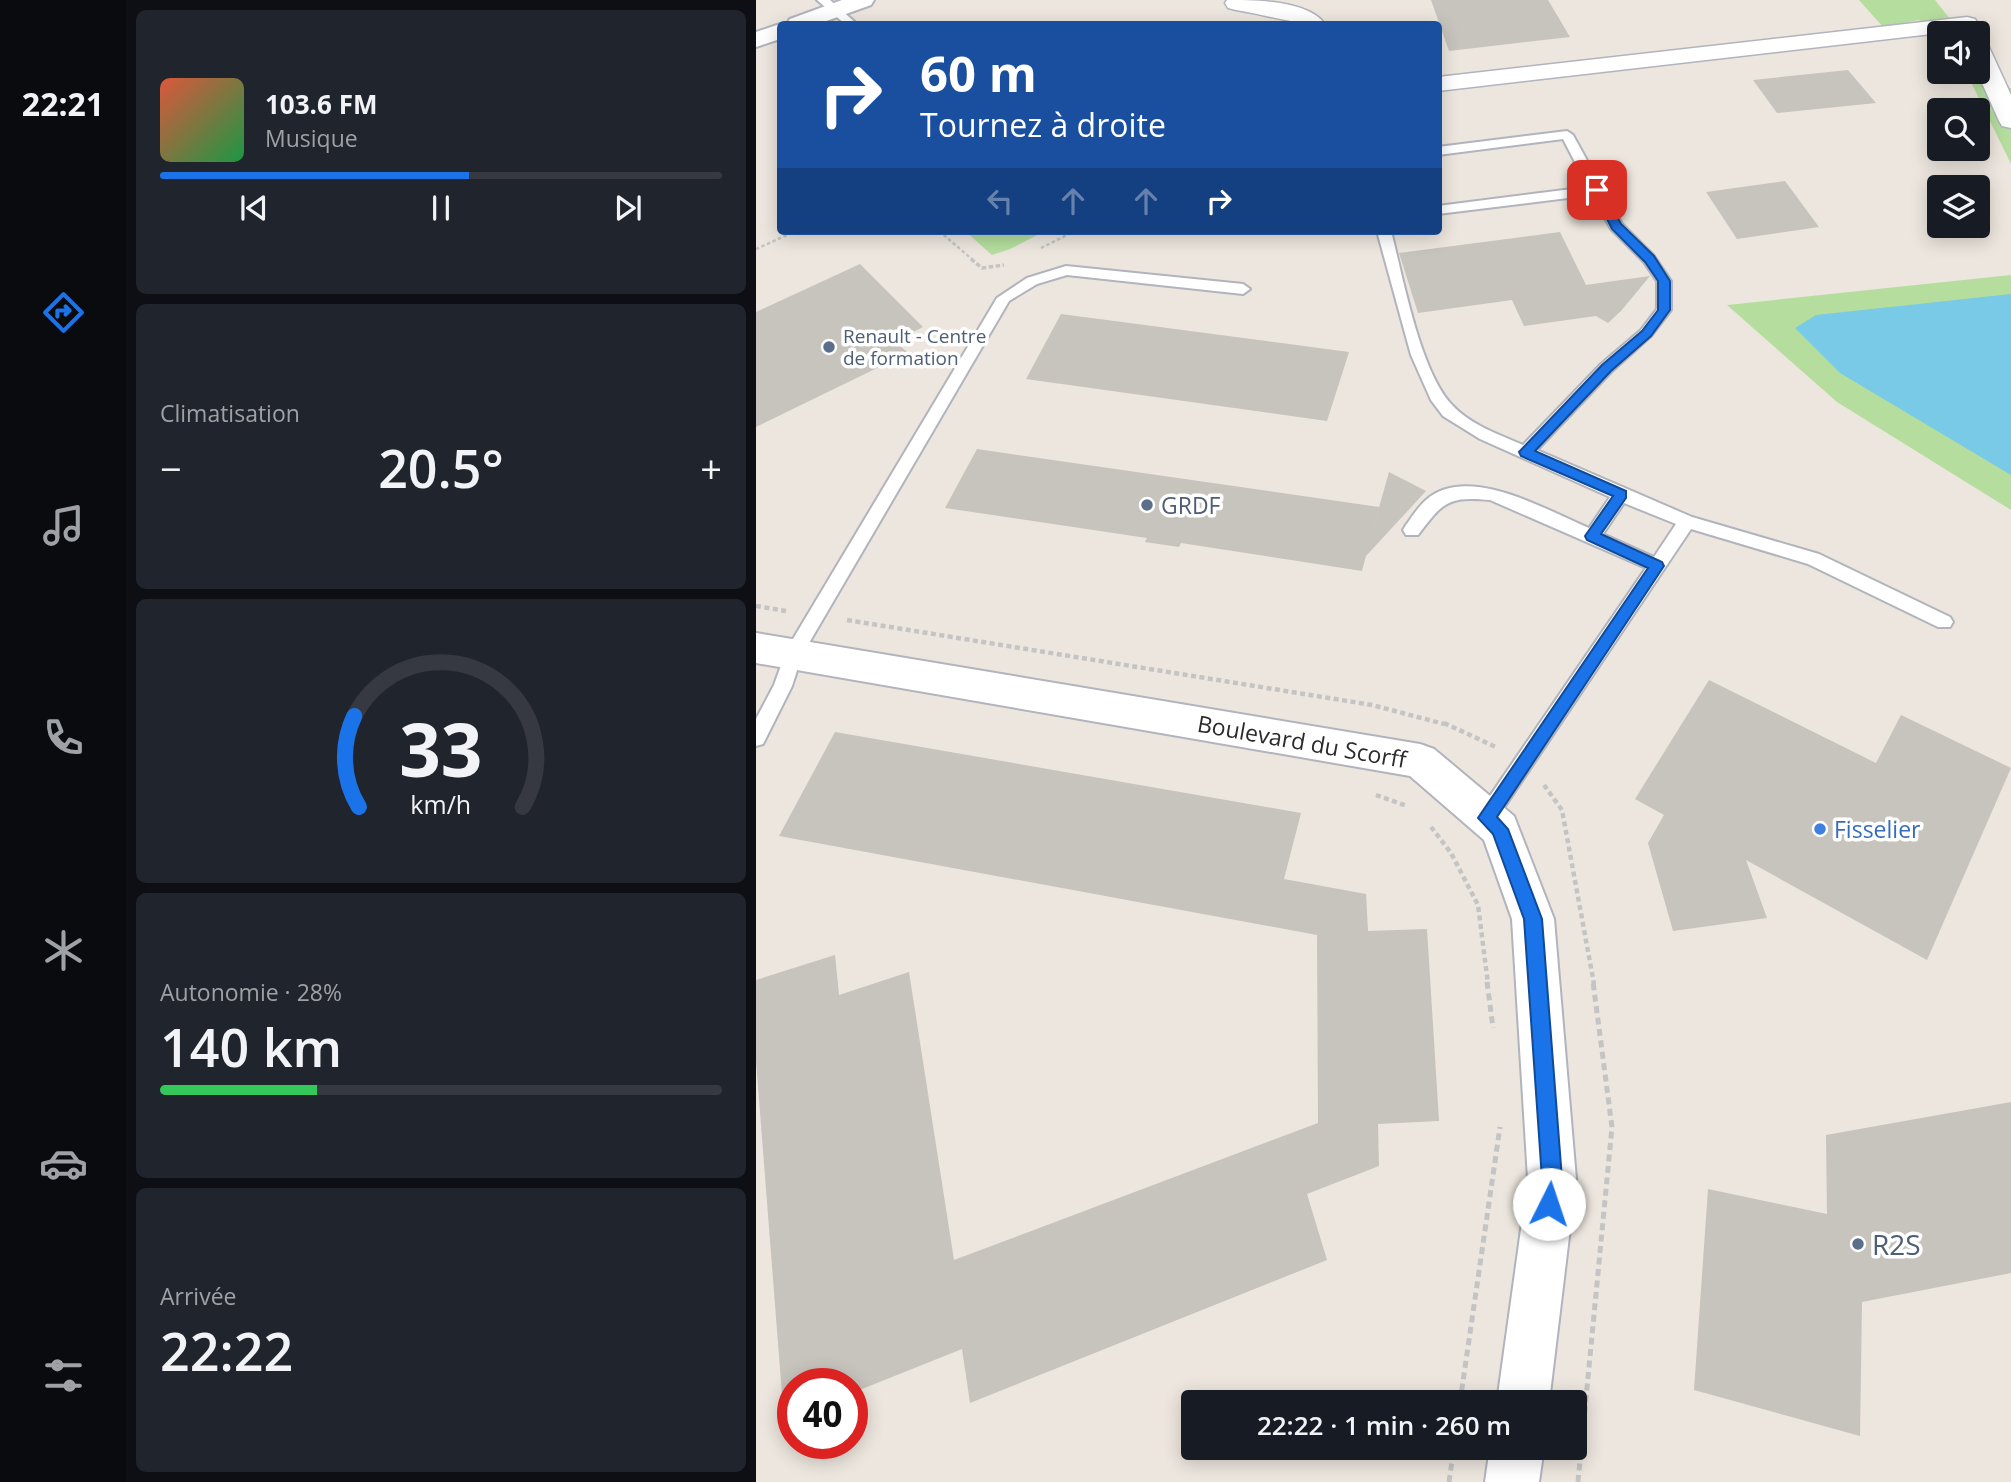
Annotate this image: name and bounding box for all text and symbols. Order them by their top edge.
map controls [1927,21,1990,238]
button: sound [1927,21,1990,84]
text: 60 m [920,40,1037,106]
icon: right [805,49,896,140]
text: 22:21 [22,82,104,125]
text: 103.6 FM [265,86,377,122]
button: search [1927,98,1990,161]
text: Tournez à droite [920,103,1166,146]
text: Musique [265,122,358,154]
pin [1567,160,1627,220]
icon: arrive [1578,171,1616,209]
button: layers [1927,175,1990,238]
icon: left [981,182,1019,220]
icon: ahead [1054,182,1092,220]
icon: ahead [1127,182,1165,220]
icon: right [1200,182,1238,220]
icon: previous [235,189,273,227]
icon: pause [422,189,460,227]
icon: next [609,189,647,227]
icon: directions [39,288,88,337]
place label: Renault - Centre de formation [843,323,986,371]
marker: Renault - Centre de formation [821,339,837,355]
text: Climatisation [160,397,300,429]
text: 20.5° [378,432,504,503]
text: − [160,442,182,494]
text: + [700,442,722,494]
place label: GRDF [1161,489,1221,521]
marker: GRDF [1139,497,1155,513]
icon: music [39,501,88,550]
text: 33 [399,699,483,798]
street label: Boulevard du Scorff [1195,707,1411,775]
icon: phone [39,713,88,762]
text: km/h [411,787,471,821]
place label: Fisselier [1834,813,1921,845]
marker: Fisselier [1812,821,1828,837]
icon: climate [39,926,88,975]
text: Autonomie · 28% [160,976,342,1008]
text: 140 km [160,1011,342,1082]
icon: car [39,1139,88,1188]
position arrow [1512,1167,1586,1241]
place label: R2S [1872,1225,1921,1263]
marker: R2S [1850,1236,1866,1252]
text: Arrivée [160,1280,236,1312]
text: 22:22 [160,1315,293,1386]
icon: filters [39,1351,88,1400]
speed limit sign: 40 [777,1368,868,1459]
text: 22:22 · 1 min · 260 m [1257,1407,1511,1443]

